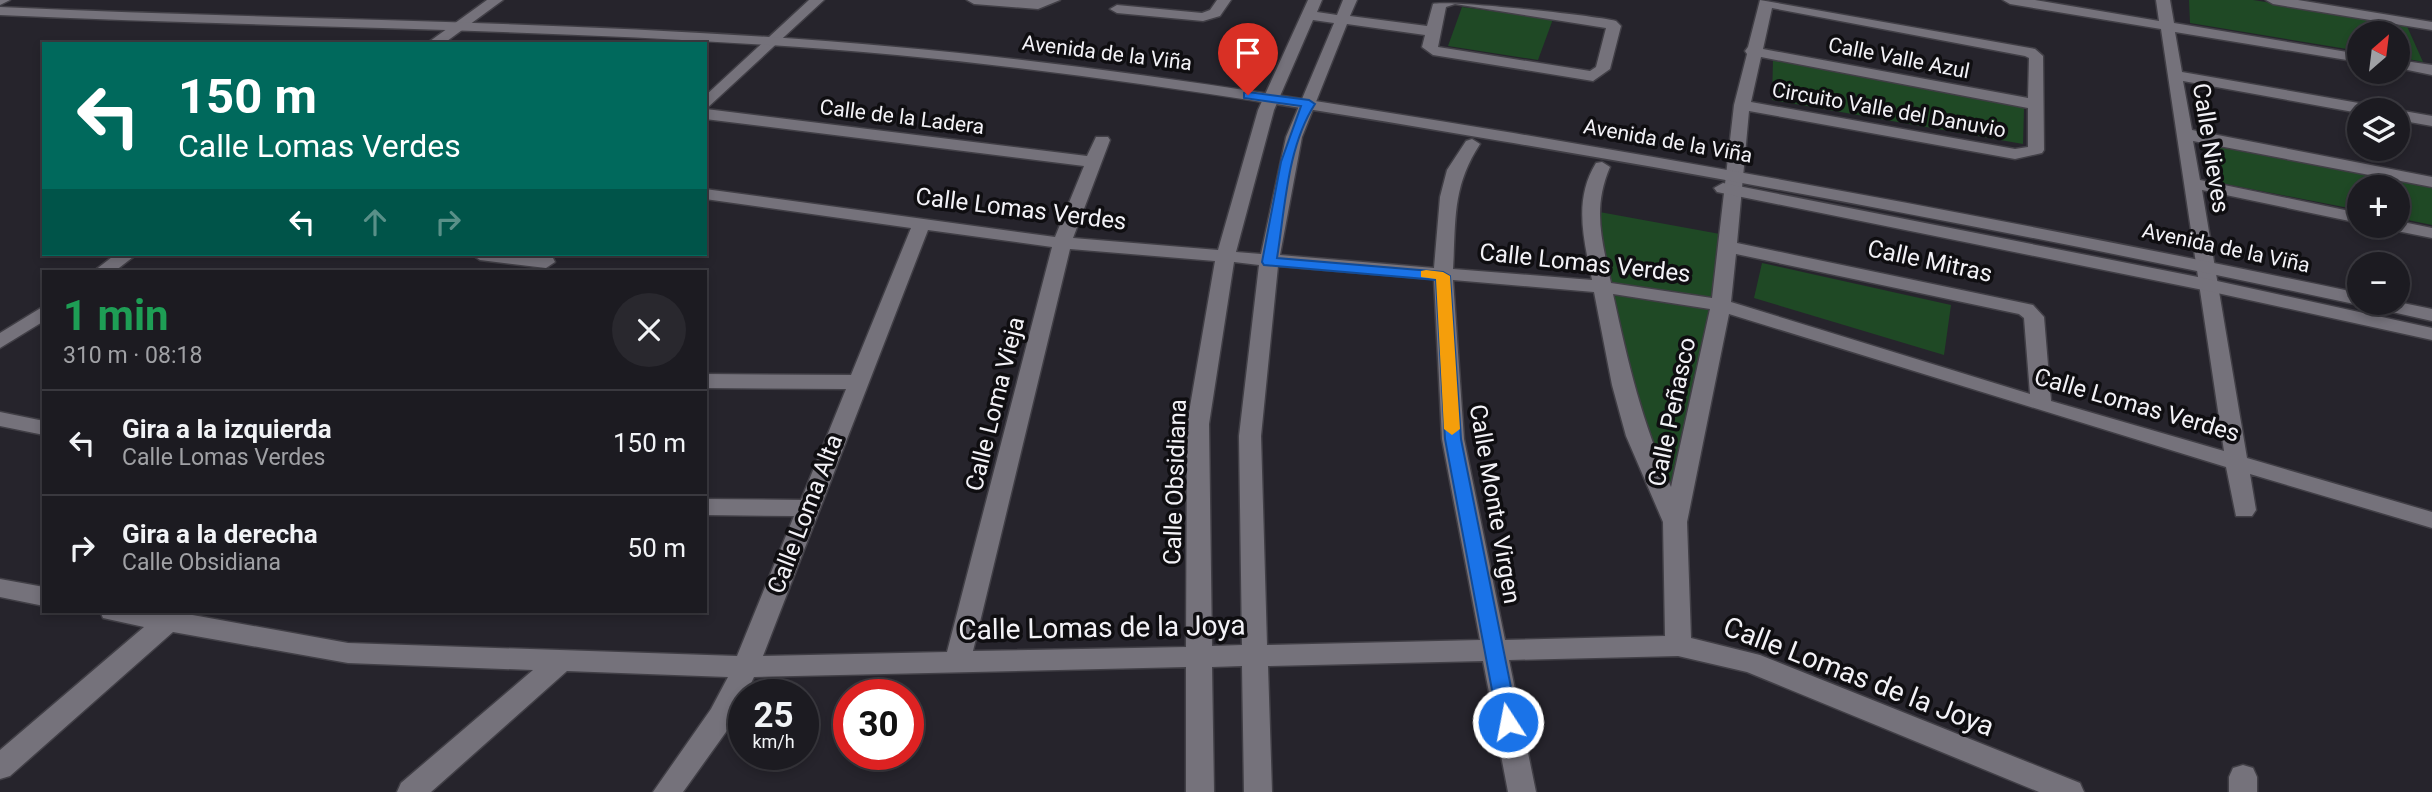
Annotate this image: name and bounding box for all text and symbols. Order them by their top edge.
north arrow [2347,21,2410,84]
map controls [2347,21,2410,315]
pin [1218,23,1278,95]
street label: Avenida de la Viña [1021,31,1193,75]
street label: Calle Valle Azul [1826,33,1972,83]
icon: arrive [1229,34,1267,72]
text: 150 m [178,68,317,125]
icon: left [63,70,154,161]
street label: Circuito Valle del Danuvio [1770,78,2008,142]
street label: Calle Nieves [2187,81,2235,215]
street label: Calle de la Ladera [818,95,986,139]
button: layers [2347,98,2410,161]
street label: Avenida de la Viña [1582,114,1754,168]
text: Calle Lomas Verdes [178,127,461,165]
button: + [2347,175,2410,238]
street label: Calle Lomas Verdes [914,182,1128,236]
icon: left [283,203,321,241]
icon: ahead [356,203,394,241]
icon: right [429,203,467,241]
street label: Avenida de la Viña [2140,218,2312,278]
street label: Calle Mitras [1865,234,1995,288]
street label: Calle Lomas Verdes [1478,238,1692,288]
button: − [2347,252,2410,315]
text: 1 min [63,291,169,340]
button: close [612,293,686,367]
street label: Calle Loma Vieja [960,314,1030,494]
street label: Calle Peñasco [1643,335,1701,489]
text: 310 m · 08:18 [63,342,202,369]
street label: Calle Lomas Verdes [2031,362,2243,448]
street label: Calle Obsidiana [1158,399,1192,565]
street label: Calle Monte Virgen [1464,402,1526,606]
text: Gira a la izquierda [122,414,332,444]
icon: left [63,424,101,462]
text: 150 m [613,428,686,458]
street label: Calle Loma Alta [762,431,848,597]
text: Calle Lomas Verdes [122,444,325,471]
text: Gira a la derecha [122,519,318,549]
icon: right [63,529,101,567]
text: 50 m [628,533,686,563]
text: Calle Obsidiana [122,549,281,576]
street label: Calle Lomas de la Joya [958,608,1246,647]
street label: Calle Lomas de la Joya [1719,610,1999,743]
speed limit sign: 30 [833,679,924,770]
position arrow [1471,685,1545,759]
text: 25 [753,695,794,736]
text: km/h [752,731,795,752]

